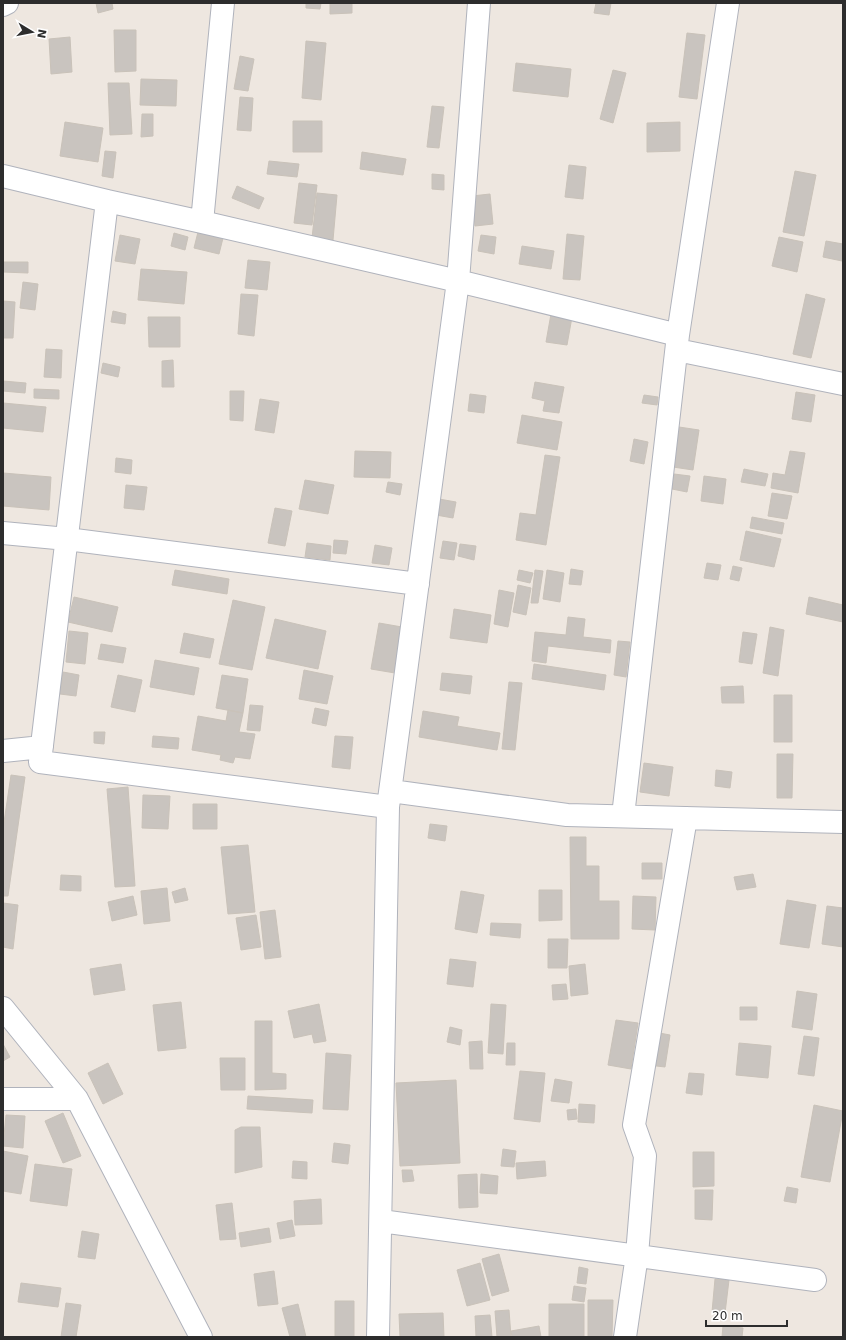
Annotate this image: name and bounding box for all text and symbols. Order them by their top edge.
north arrow [12,12,52,52]
text: N [34,28,49,39]
scale bar [706,1302,787,1328]
text: 20 m [712,1309,743,1323]

